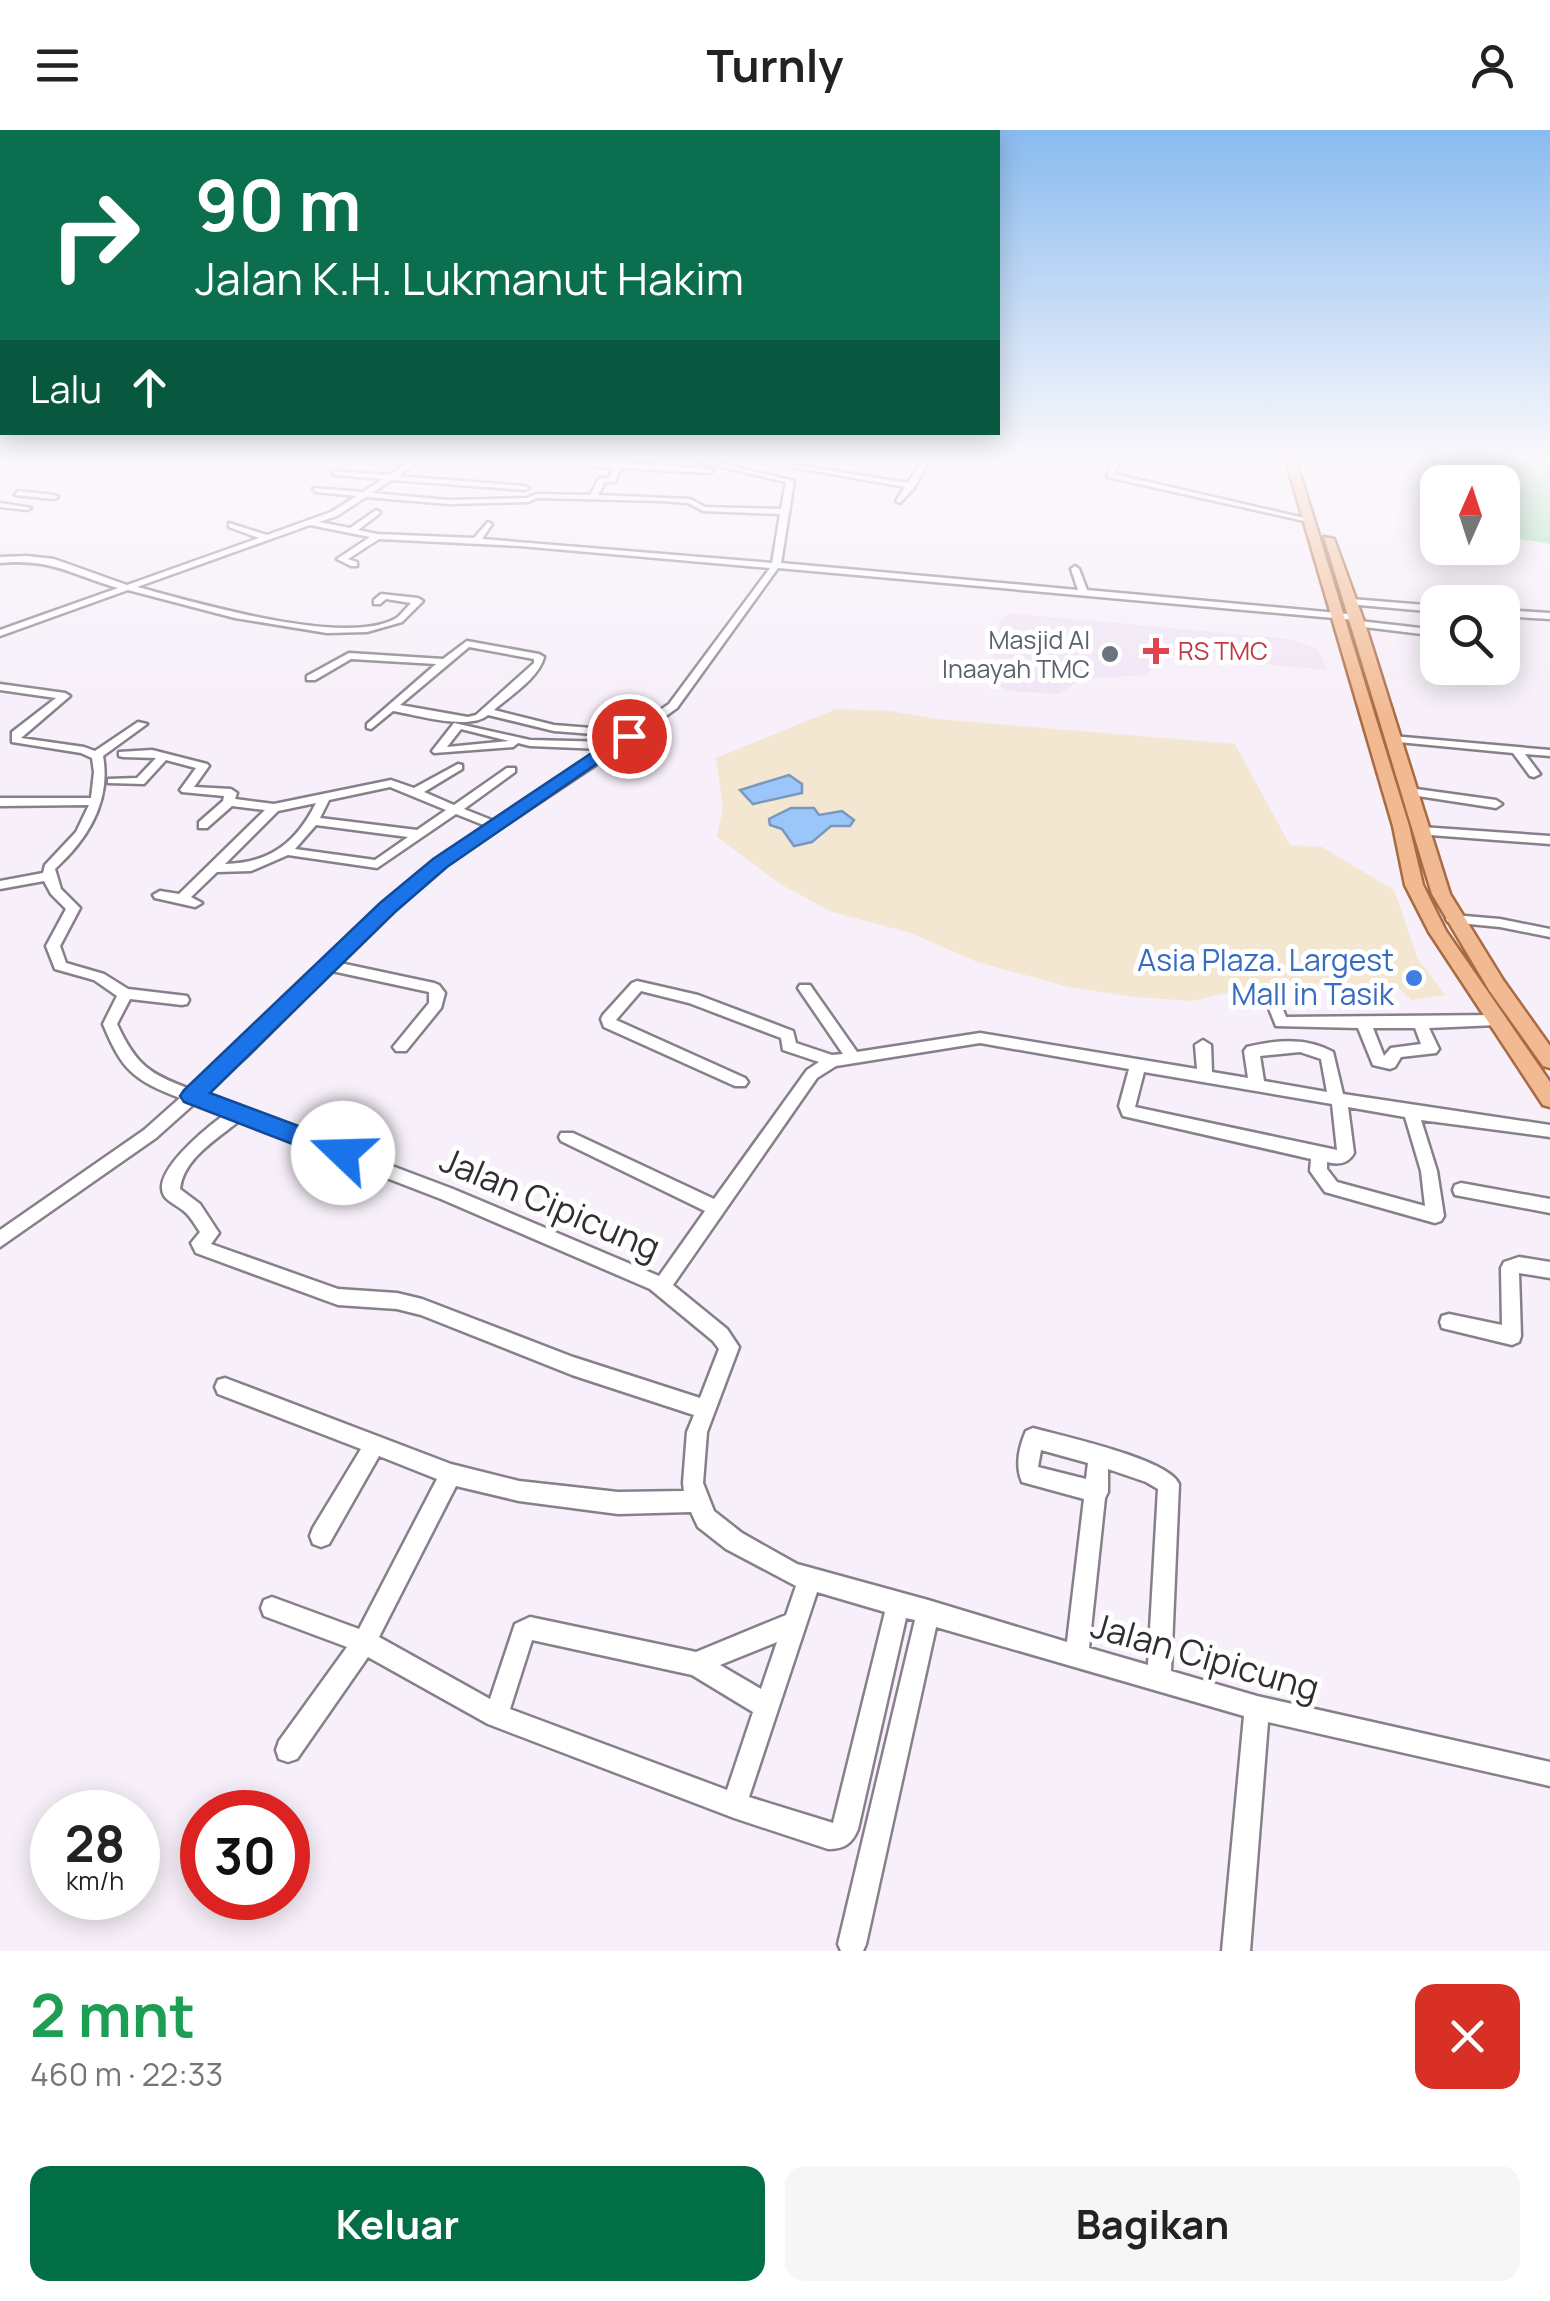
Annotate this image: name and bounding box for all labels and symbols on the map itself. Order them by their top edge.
north arrow [1420,465,1520,565]
place label: Masjid Al Inaayah TMC [942,622,1090,686]
place label: RS TMC [1178,633,1268,668]
marker: RS TMC [1143,638,1169,664]
marker: Masjid Al Inaayah TMC [1099,643,1121,665]
pin [587,694,672,779]
place label: Asia Plaza. Largest Mall in Tasik [1137,939,1395,1014]
marker: Asia Plaza. Largest Mall in Tasik [1403,967,1425,989]
position arrow [291,1101,395,1205]
street label: Jalan Cipicung [433,1135,668,1271]
street label: Jalan Cipicung [1086,1601,1325,1711]
speed limit sign: 30 [180,1790,310,1920]

